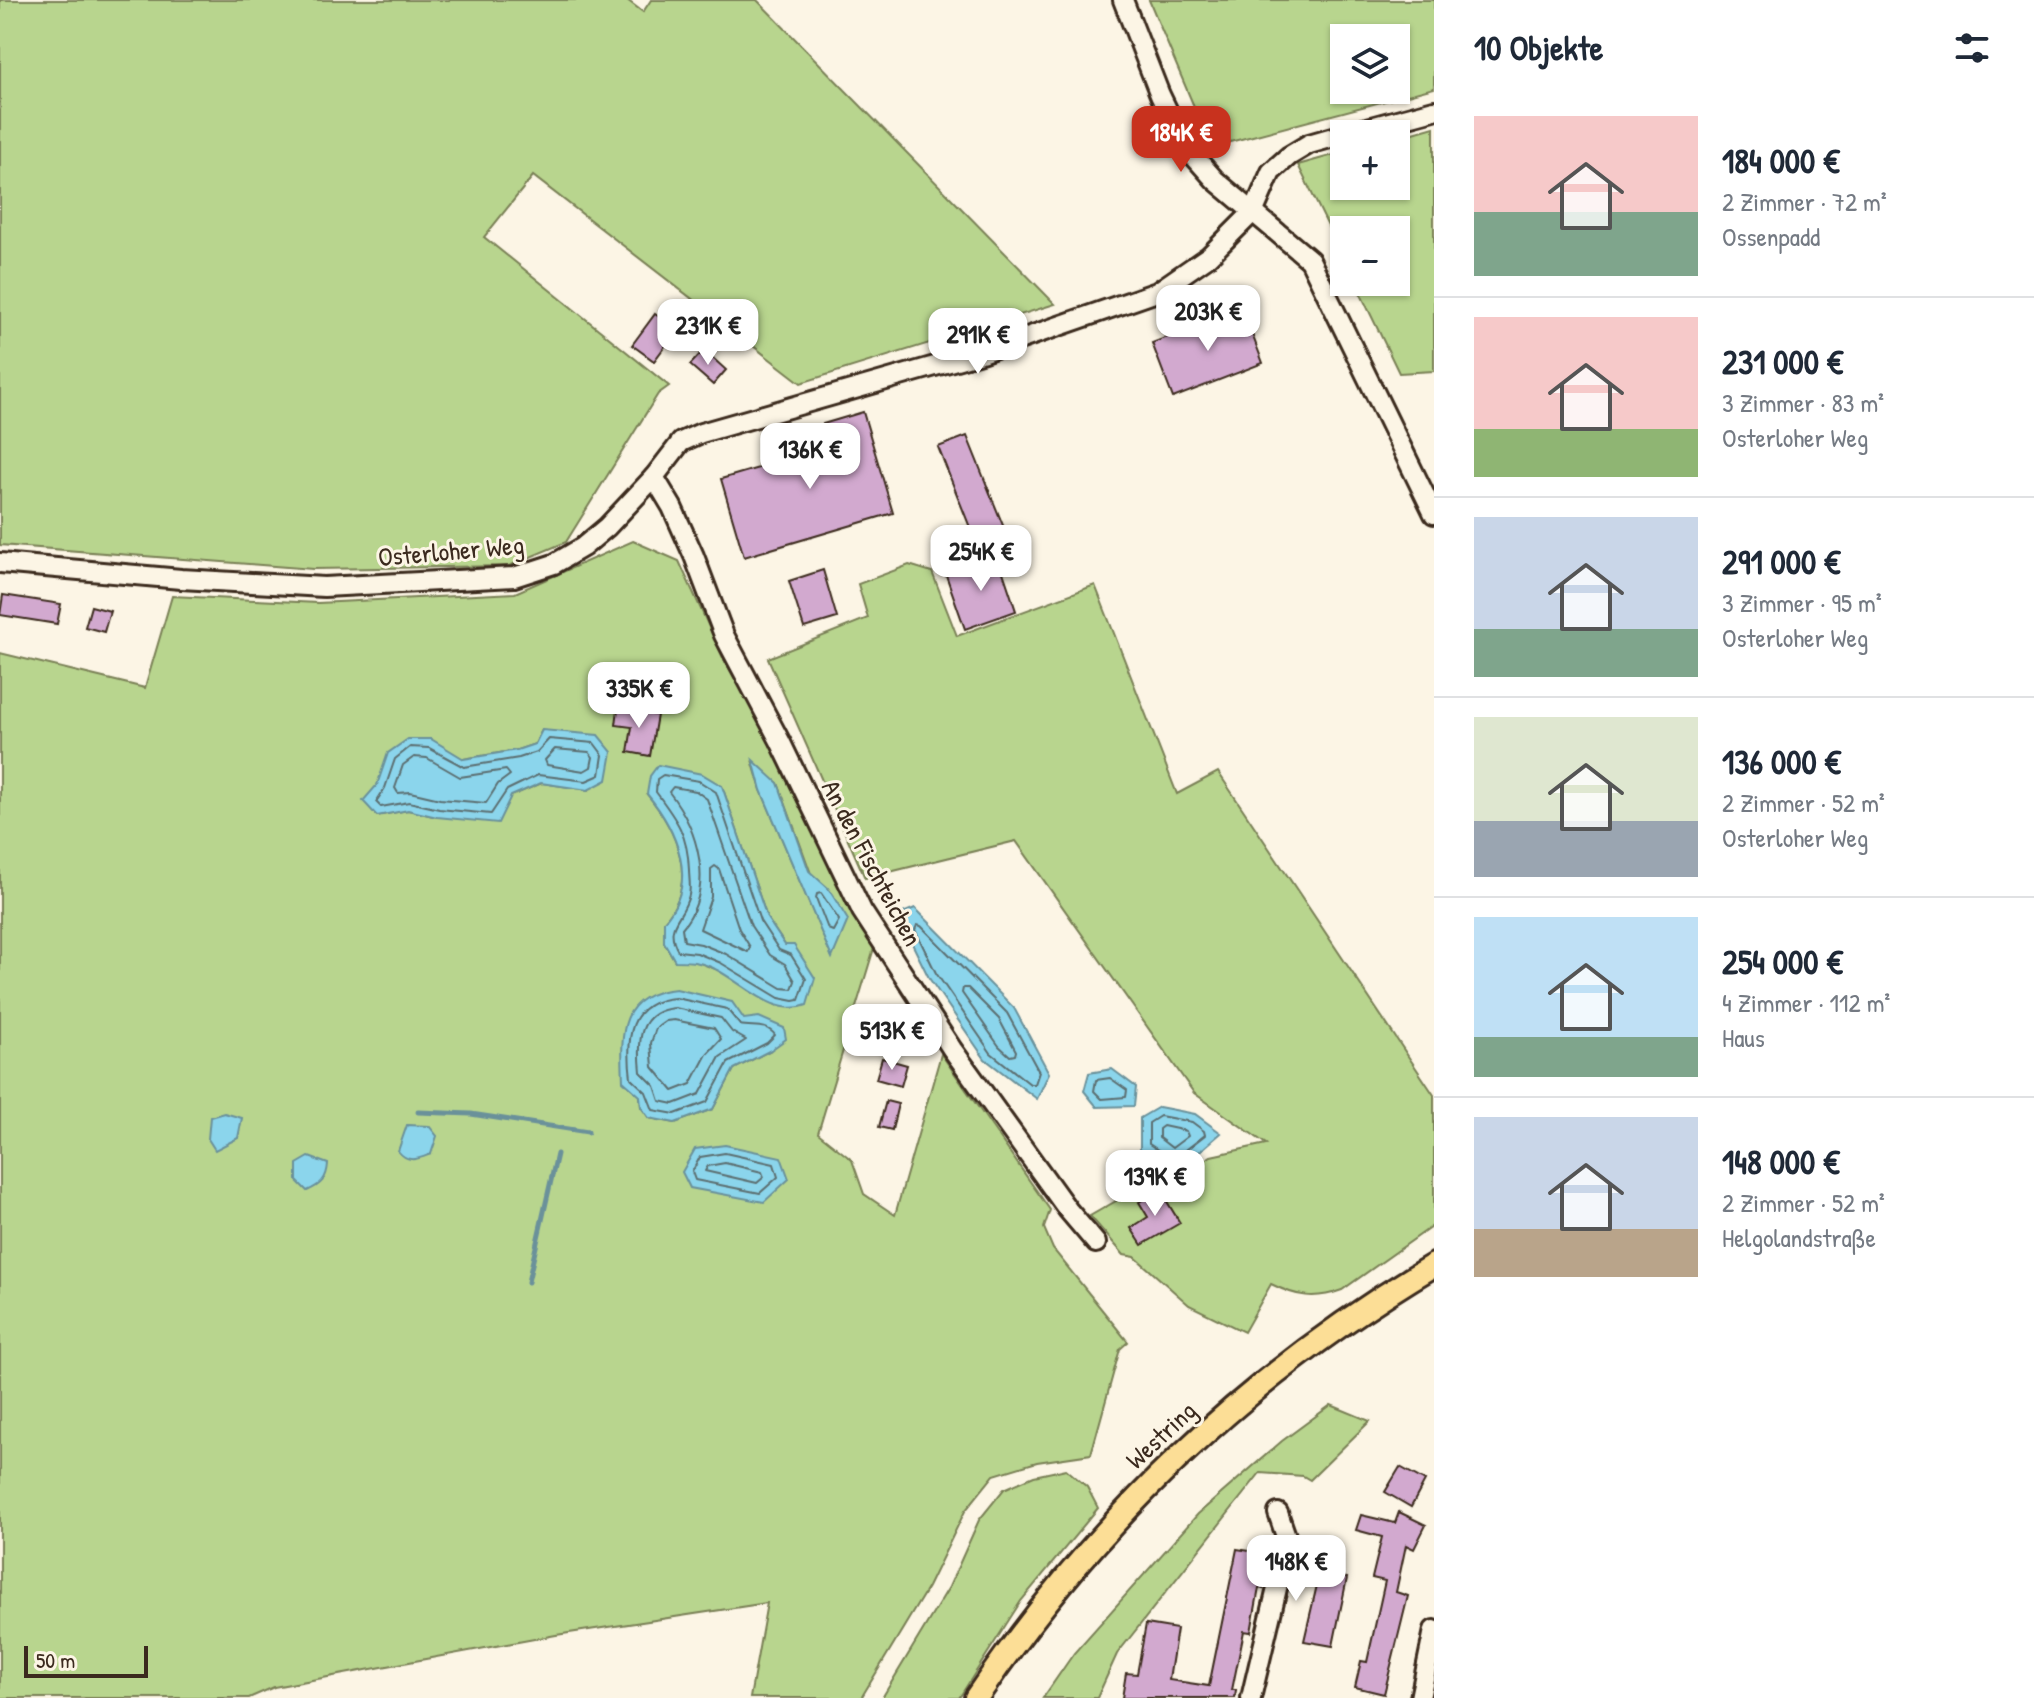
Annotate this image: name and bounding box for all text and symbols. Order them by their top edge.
map controls [1330,24,1410,296]
button: layers [1330,24,1410,104]
text: 10 Objekte [1474,25,1603,71]
icon: filters [1950,26,1994,70]
pin: 184K € [1116,106,1246,174]
text: 184K € [1150,114,1212,149]
button: + [1330,120,1410,200]
text: 184 000 € [1722,138,1840,184]
icon: home [1538,148,1634,244]
text: 2 Zimmer · 72 m² [1722,184,1887,219]
button: − [1330,216,1410,296]
text: Ossenpadd [1722,219,1820,254]
pin: 203K € [1143,285,1273,353]
text: 203K € [1174,293,1242,328]
pin: 231K € [643,299,773,367]
text: 231K € [675,307,741,342]
pin: 291K € [913,308,1043,376]
text: 291K € [946,316,1010,351]
text: 231 000 € [1722,339,1843,385]
icon: home [1538,349,1634,445]
text: 3 Zimmer · 83 m² [1722,385,1884,420]
text: Osterloher Weg [1722,420,1868,455]
pin: 136K € [745,423,875,491]
text: 136K € [778,431,842,466]
pin: 254K € [916,525,1046,593]
street label: Osterloher Weg [377,527,525,574]
text: 254K € [948,533,1014,568]
text: 291 000 € [1722,539,1840,585]
icon: home [1538,549,1634,645]
text: 3 Zimmer · 95 m² [1722,585,1882,620]
text: Osterloher Weg [1722,620,1868,655]
pin: 335K € [574,662,704,730]
text: 335K € [606,670,672,705]
text: 136 000 € [1722,739,1841,785]
icon: home [1538,749,1634,845]
street label: An den Fischteichen [814,774,931,952]
text: 2 Zimmer · 52 m² [1722,785,1885,820]
text: Osterloher Weg [1722,820,1868,855]
text: 254 000 € [1722,939,1843,985]
icon: home [1538,949,1634,1045]
text: 4 Zimmer · 112 m² [1722,985,1890,1020]
pin: 513K € [827,1004,957,1072]
text: 513K € [860,1012,924,1047]
text: Haus [1722,1020,1765,1055]
text: 148 000 € [1722,1139,1840,1185]
icon: home [1538,1149,1634,1245]
pin: 139K € [1090,1150,1220,1218]
text: 139K € [1124,1158,1186,1193]
text: 2 Zimmer · 52 m² [1722,1185,1885,1220]
text: Helgolandstraße [1722,1220,1876,1255]
street label: Westring [1118,1393,1203,1476]
pin: 148K € [1231,1535,1361,1603]
text: 148K € [1265,1543,1327,1578]
scale bar [24,1642,148,1678]
text: 50 m [36,1645,75,1675]

